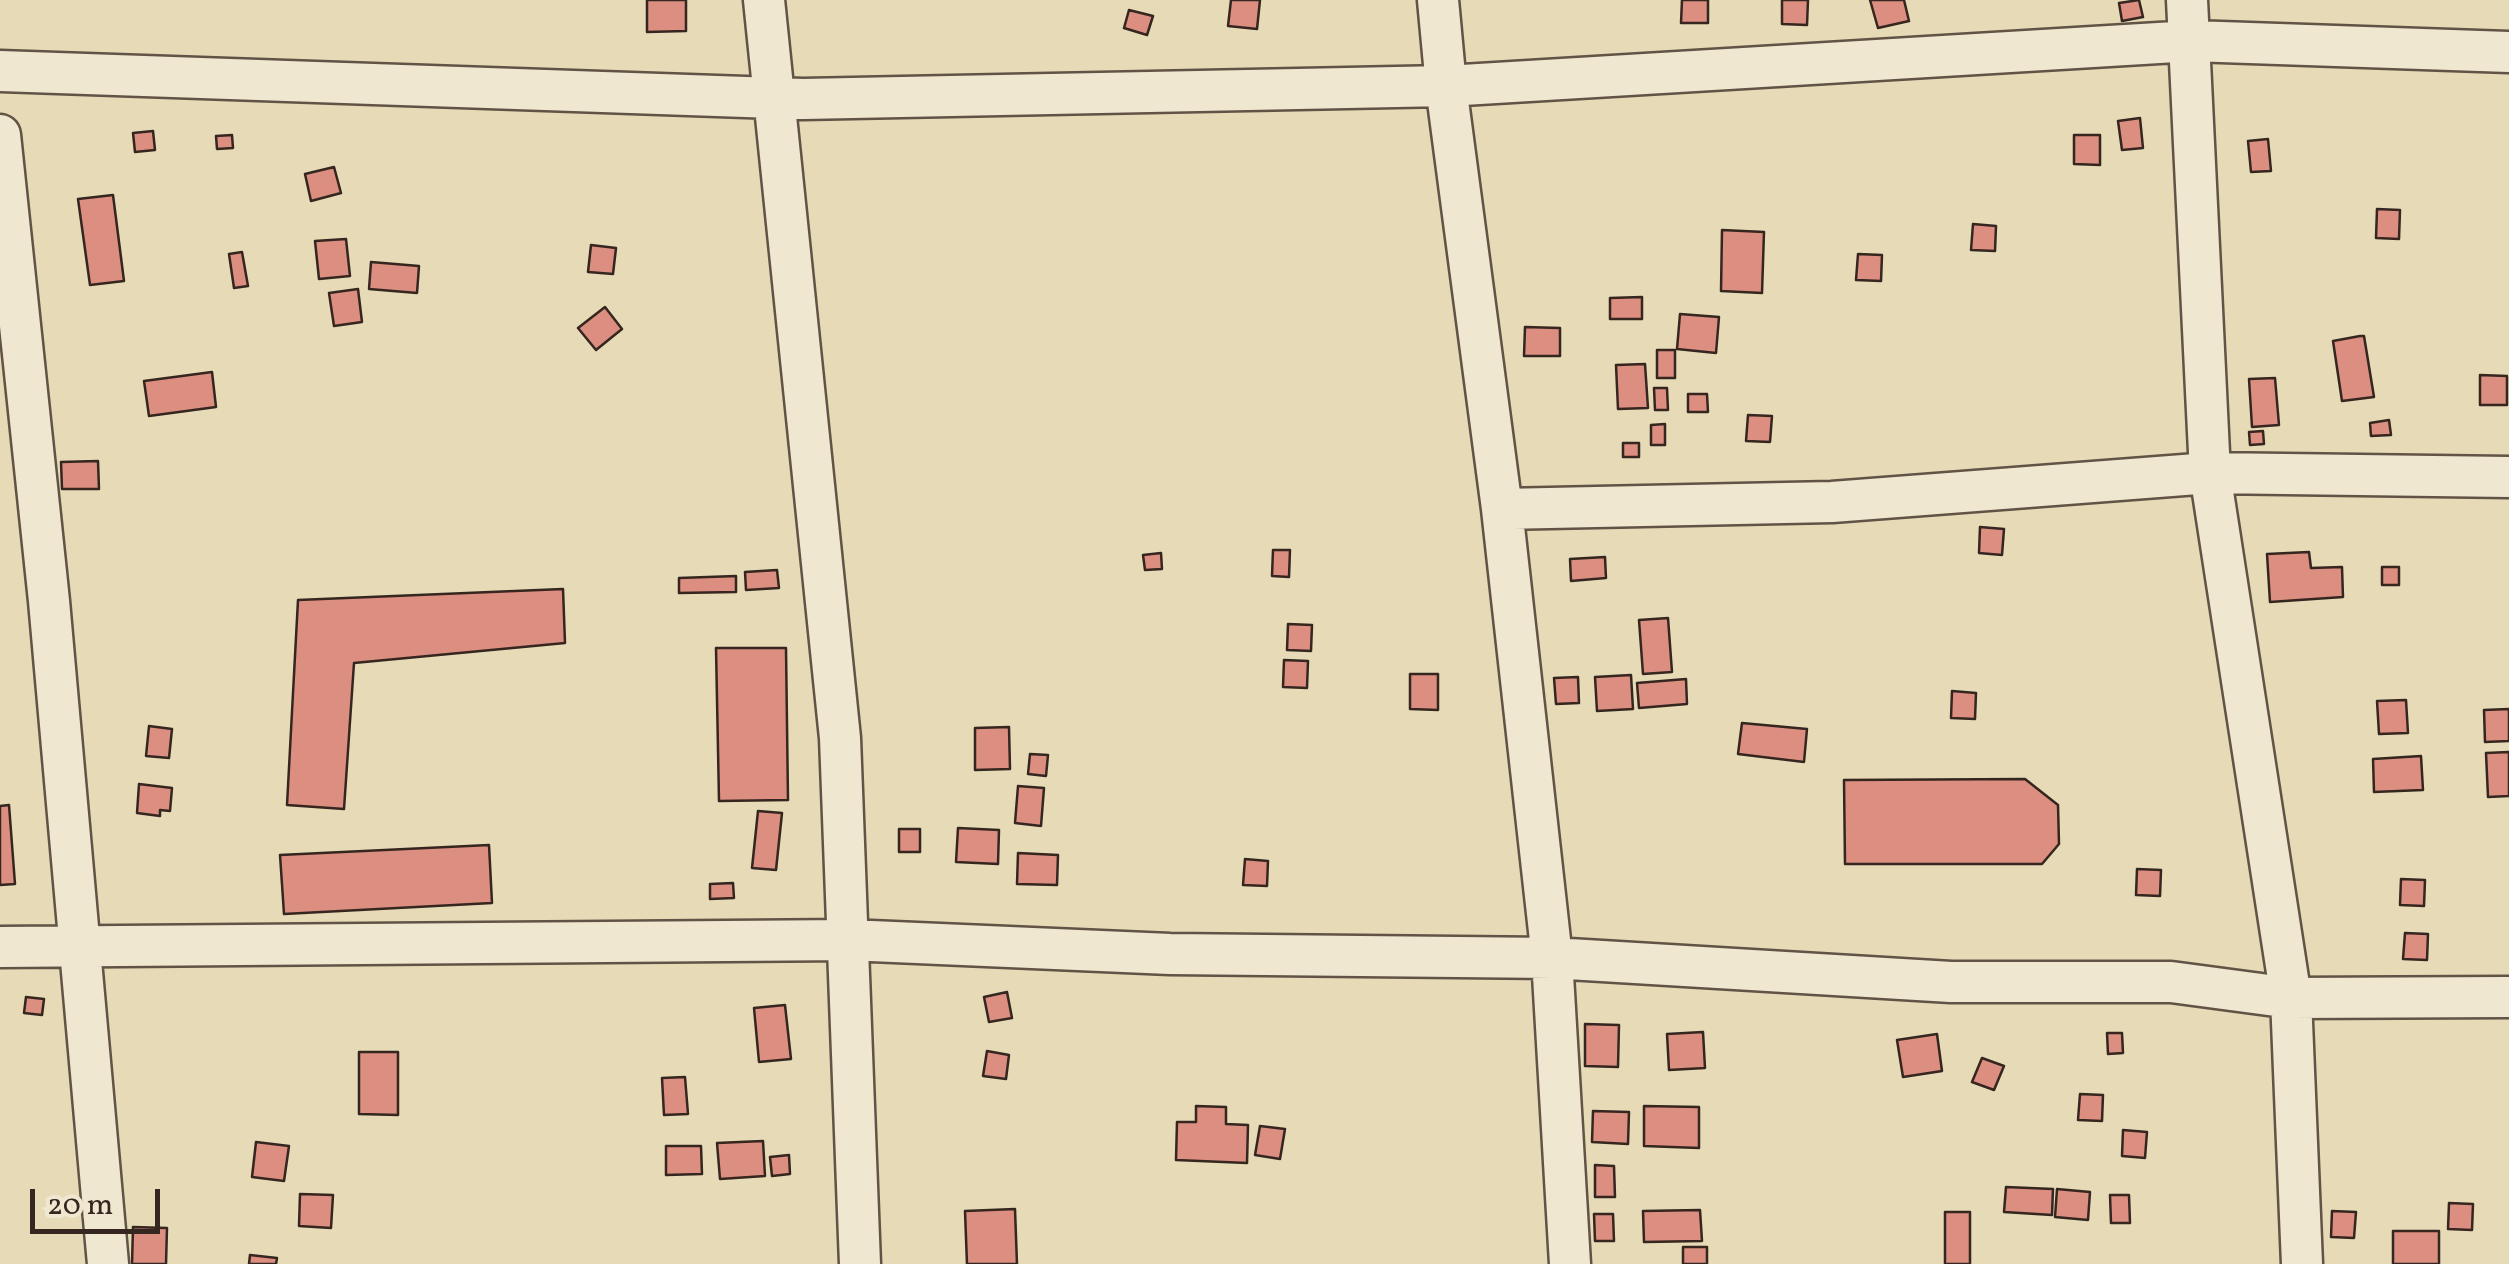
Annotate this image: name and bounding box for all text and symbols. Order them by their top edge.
scale bar [35,1169,165,1231]
text: 20 m [47,1185,113,1227]

